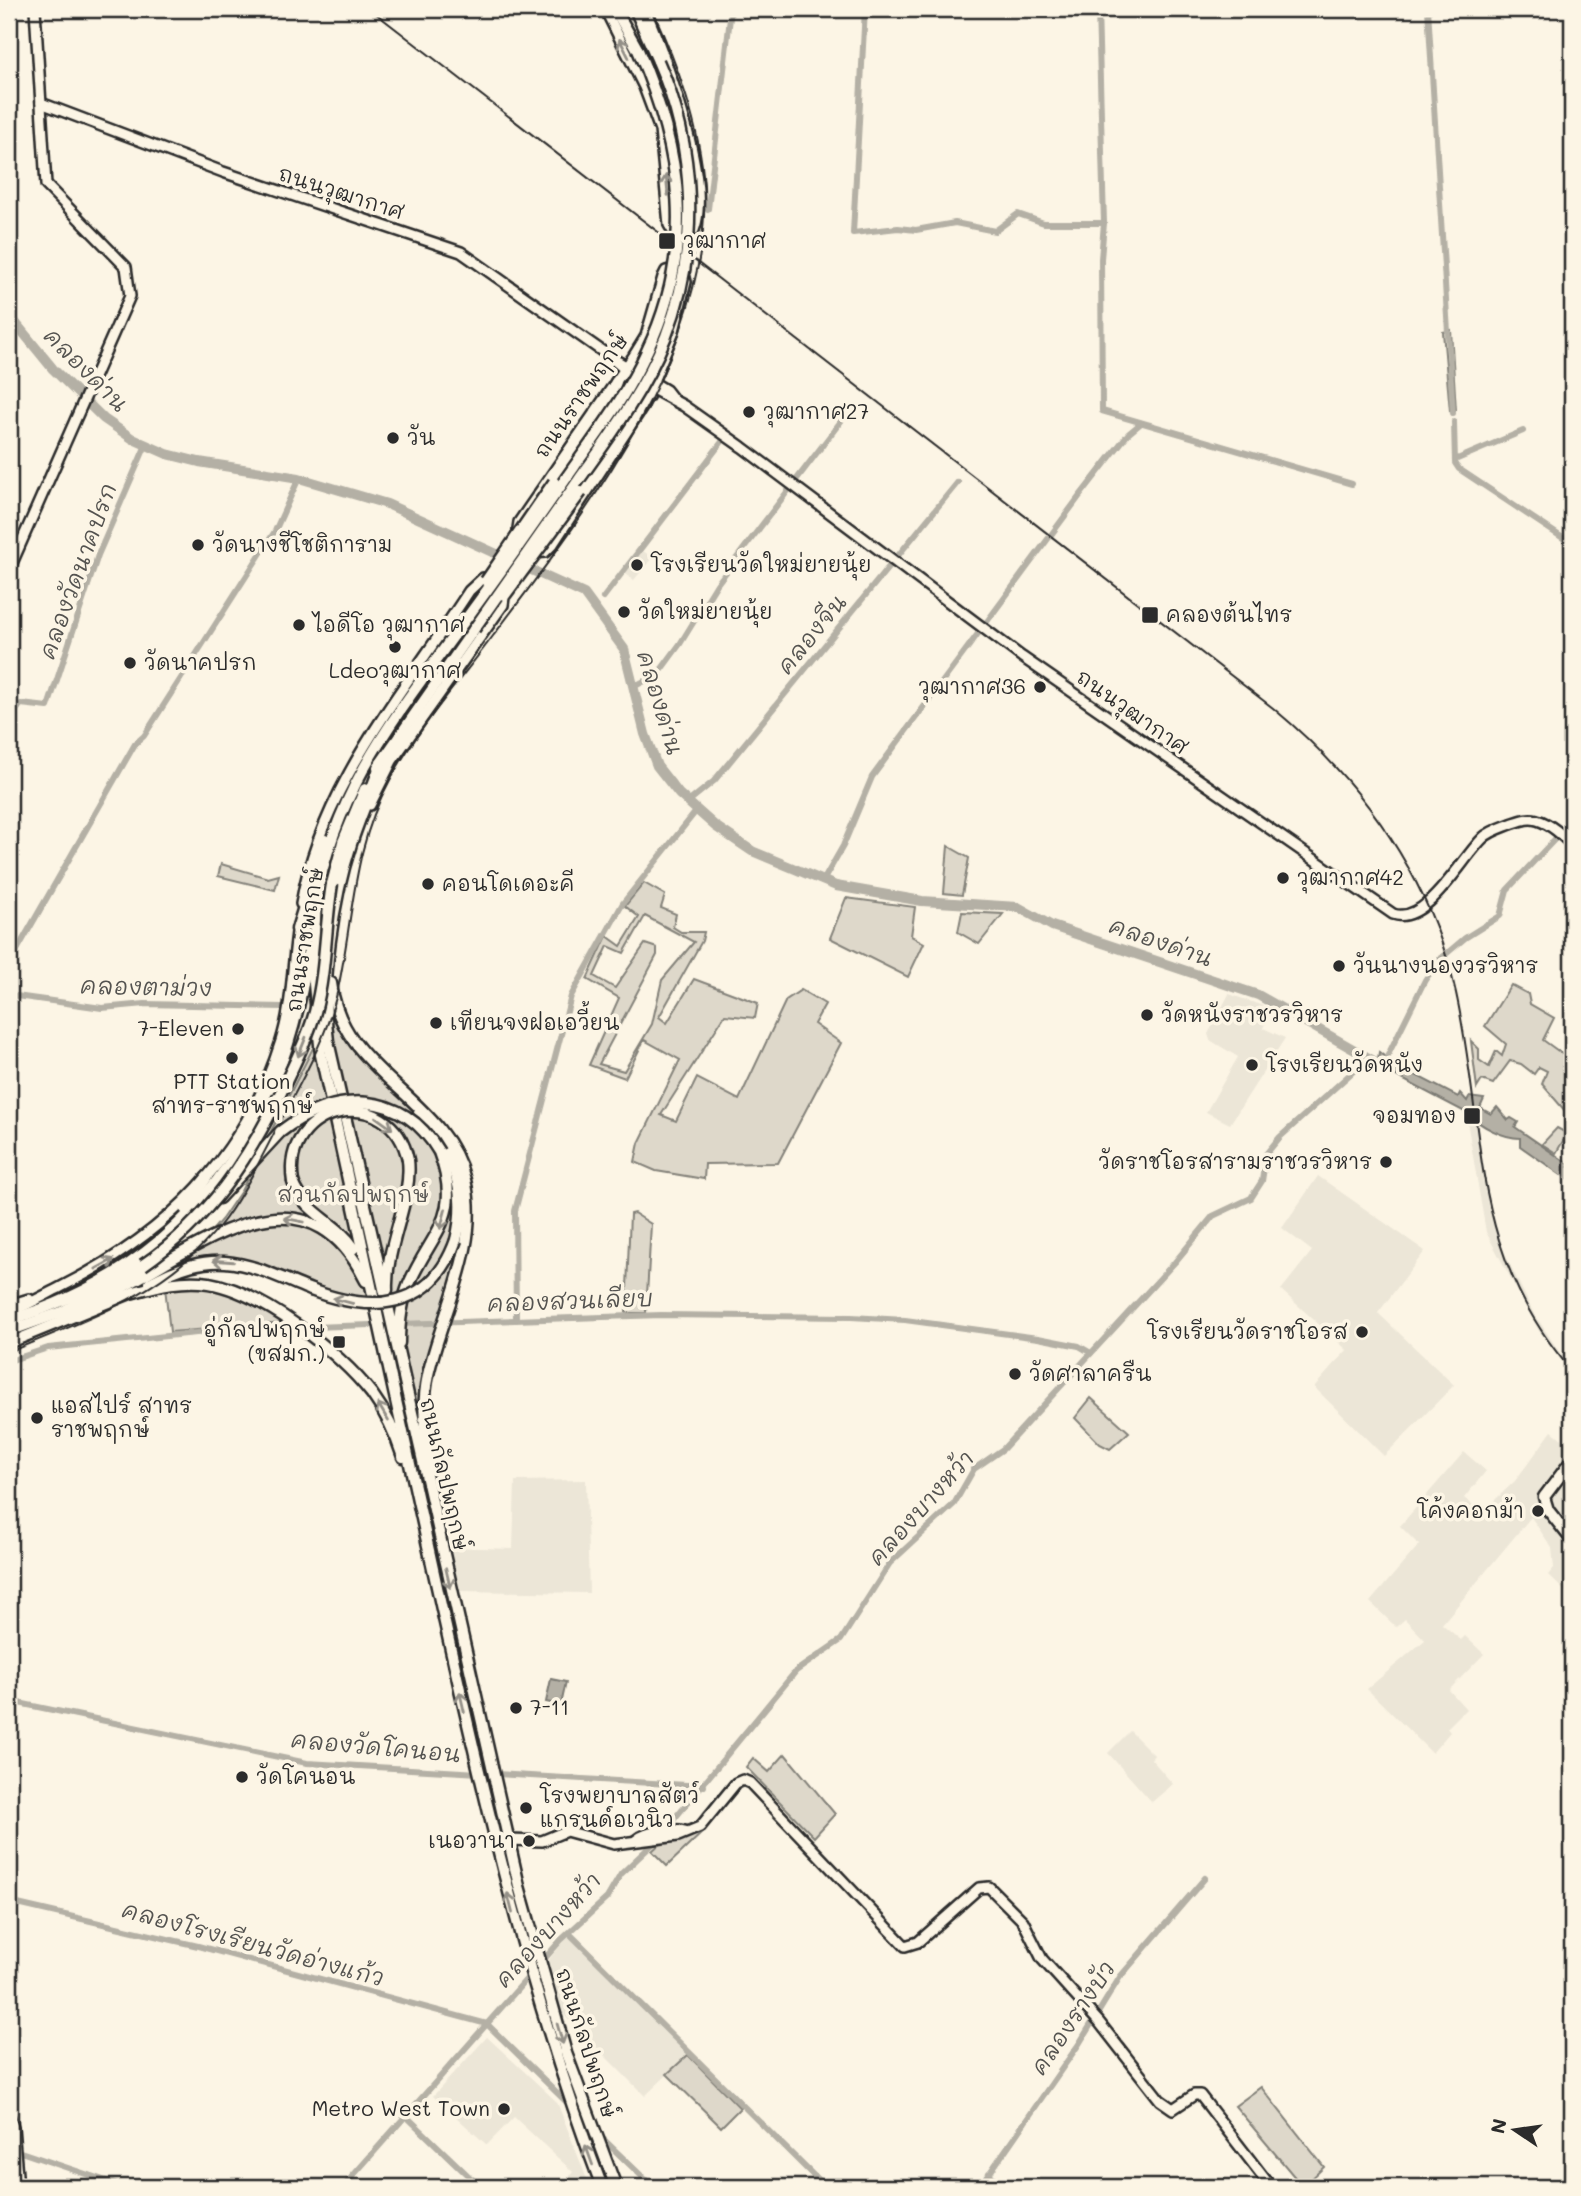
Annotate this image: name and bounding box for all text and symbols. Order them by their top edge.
one-way arrow [617,38,631,59]
street label: ถนนวุฒากาศ [274,159,408,228]
one-way arrow [660,174,673,197]
place label: วุฒากาศ [683,226,766,257]
marker: วุฒากาศ [657,231,677,251]
water label: คลองด่าน [38,321,135,418]
street label: ถนนราชพฤกษ์ [527,327,634,464]
place label: วุฒากาศ27 [763,397,869,428]
marker: วุฒากาศ27 [741,404,757,420]
place label: วัน [407,423,436,450]
marker: วัน [385,430,401,446]
water label: คลองวัดนาคปรก [31,478,123,663]
place label: วัดนางชีโชติการาม [212,529,392,557]
marker: วัดนางชีโชติการาม [190,537,206,553]
place label: โรงเรียนวัดใหม่ยายนุ้ย [650,550,871,581]
marker: โรงเรียนวัดใหม่ยายนุ้ย [629,557,645,573]
water label: คลองจีน [770,587,853,680]
place label: วัดใหม่ยายนุ้ย [638,597,773,628]
place label: คลองต้นไทร [1166,600,1292,627]
marker: วัดใหม่ยายนุ้ย [616,604,632,620]
marker: คลองต้นไทร [1140,605,1160,625]
place label: ไอดีโอ วุฒากาศ [311,610,465,641]
marker: ไอดีโอ วุฒากาศ [291,617,307,633]
marker: Ldeoวุฒากาศ [387,639,403,655]
water label: คลองด่าน [631,647,691,759]
place label: วัดนาคปรก [144,648,257,675]
marker: วัดนาคปรก [122,655,138,671]
place label: Ldeoวุฒากาศ [329,656,461,687]
street label: ถนนวุฒากาศ [1069,662,1194,763]
place label: วุฒากาศ36 [918,672,1026,703]
marker: วุฒากาศ36 [1032,679,1048,695]
place label: วุฒากาศ42 [1297,863,1404,894]
street label: ถนนราชพฤกษ์ [278,866,330,1014]
place label: คอนโดเดอะคี [442,868,575,896]
marker: วุฒากาศ42 [1275,870,1291,886]
marker: คอนโดเดอะคี [420,876,436,892]
water label: คลองด่าน [1105,909,1217,973]
place label: วันนางนองวรวิหาร [1353,951,1538,978]
marker: วันนางนองวรวิหาร [1331,958,1347,974]
water label: คลองตาม่วง [80,970,212,1002]
place label: วัดหนังราชวรวิหาร [1161,1000,1343,1027]
place label: เทียนจงฝอเอวี้ยน [450,1001,620,1035]
marker: วัดหนังราชวรวิหาร [1139,1007,1155,1023]
place label: 7-Eleven [137,1014,224,1041]
marker: เทียนจงฝอเอวี้ยน [428,1015,444,1031]
marker: 7-Eleven [230,1021,246,1037]
one-way arrow [295,1036,308,1057]
marker: PTT Station สาทร-ราชพฤกษ์ [224,1050,240,1066]
place label: โรงเรียนวัดหนัง [1265,1050,1423,1077]
marker: โรงเรียนวัดหนัง [1244,1057,1260,1073]
place label: PTT Station สาทร-ราชพฤกษ์ [151,1067,313,1120]
place label: จอมทอง [1372,1101,1456,1128]
marker: จอมทอง [1462,1106,1482,1126]
one-way arrow [374,1115,393,1130]
place label: วัดราชโอรสารามราชวรวิหาร [1098,1147,1372,1174]
marker: วัดราชโอรสารามราชวรวิหาร [1378,1154,1394,1170]
park label: สวนกัลปพฤกษ์ [277,1180,429,1209]
one-way arrow [436,1207,449,1230]
one-way arrow [283,1212,306,1226]
one-way arrow [213,1254,235,1267]
one-way arrow [94,1257,115,1271]
water label: คลองสวนเลียบ [487,1282,653,1318]
one-way arrow [333,1294,355,1307]
place label: อู่กัลปพฤกษ์ (ขสมก.) [203,1315,325,1366]
place label: โรงเรียนวัดราชโอรส [1146,1317,1348,1344]
marker: โรงเรียนวัดราชโอรส [1354,1324,1370,1340]
marker: อู่กัลปพฤกษ์ (ขสมก.) [331,1334,347,1350]
place label: วัดศาลาครืน [1029,1359,1152,1386]
marker: วัดศาลาครืน [1007,1366,1023,1382]
place label: แอสไปร์ สาทร ราชพฤกษ์ [51,1391,192,1444]
street label: ถนนกัลปพฤกษ์ [413,1395,476,1553]
one-way arrow [376,1402,390,1422]
marker: แอสไปร์ สาทร ราชพฤกษ์ [29,1410,45,1426]
water label: คลองบางหว้า [861,1443,980,1571]
place label: โค้งคอกม้า [1416,1496,1524,1523]
marker: โค้งคอกม้า [1530,1503,1546,1519]
one-way arrow [442,1567,455,1589]
one-way arrow [455,1691,468,1713]
place label: 7-11 [530,1693,569,1720]
marker: 7-11 [508,1700,524,1716]
water label: คลองวัดโคนอน [290,1724,462,1768]
place label: วัดโคนอน [256,1762,356,1789]
marker: วัดโคนอน [234,1769,250,1785]
place label: โรงพยาบาลสัตว์ แกรนด์อเวนิว [539,1780,699,1832]
marker: โรงพยาบาลสัตว์ แกรนด์อเวนิว [518,1800,534,1816]
place label: เนอวานา [428,1826,515,1853]
marker: เนอวานา [521,1833,537,1849]
water label: คลองบางหว้า [488,1865,607,1993]
one-way arrow [503,1892,516,1915]
water label: คลองโรงเรียนวัดอ่างแก้ว [119,1894,387,1992]
water label: คลองรางบัว [1023,1955,1121,2080]
street label: ถนนกัลปพฤกษ์ [549,1964,625,2121]
one-way arrow [555,2023,568,2045]
place label: Metro West Town [312,2094,490,2121]
north arrow [1480,2094,1550,2164]
marker: Metro West Town [496,2101,512,2117]
text: N [1484,2116,1512,2136]
one-way arrow [582,2144,595,2166]

